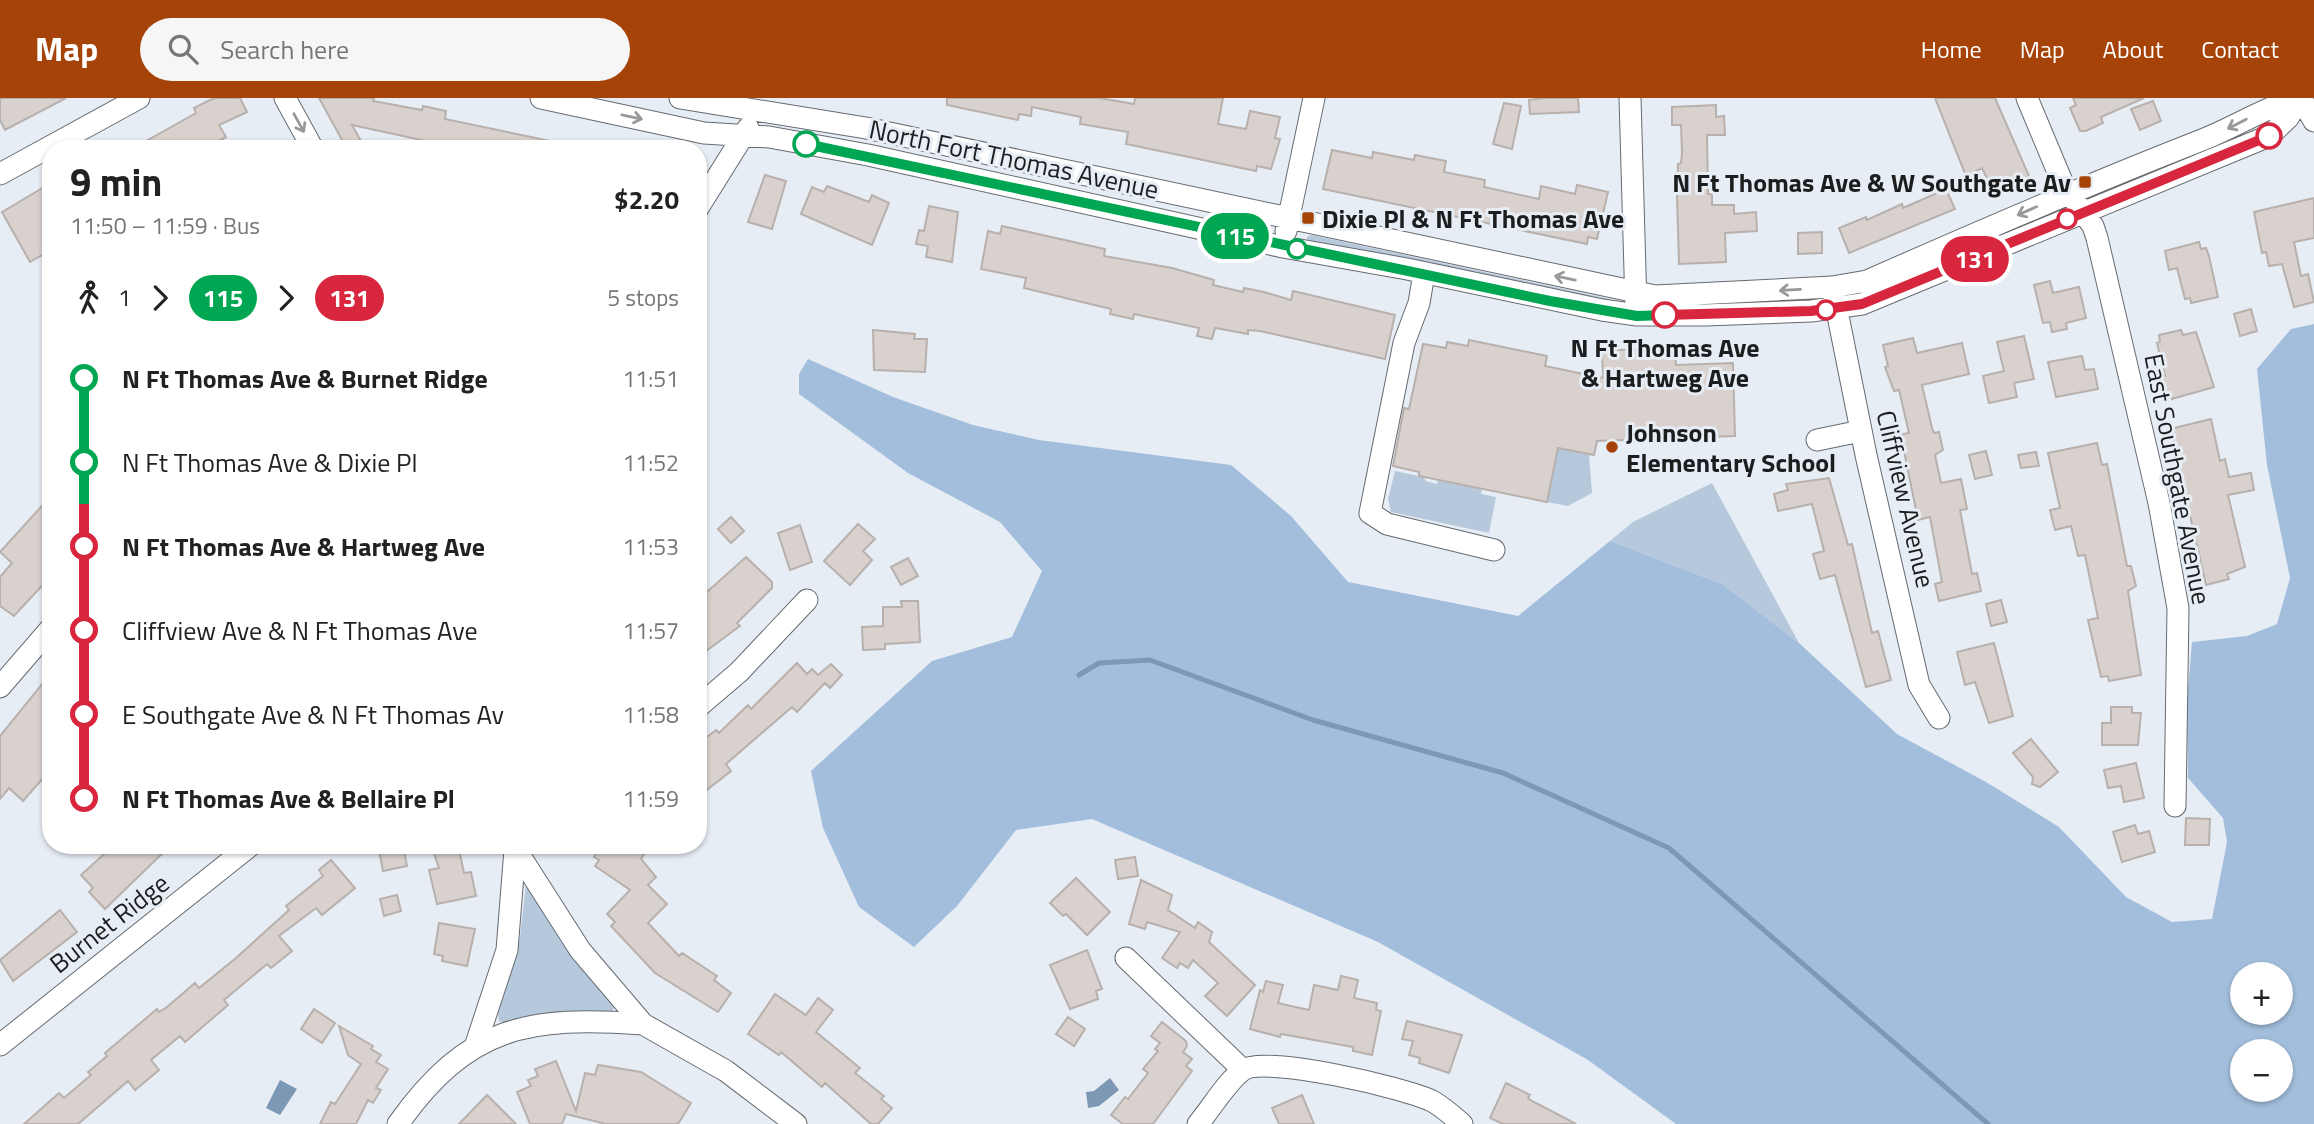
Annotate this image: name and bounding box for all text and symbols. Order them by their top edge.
search box [140,18,630,81]
text: Map [35,24,98,74]
icon: search [164,30,202,68]
text: Search here [220,30,349,69]
text: Home [1921,31,1982,67]
text: Map [2020,31,2065,67]
text: About [2103,31,2163,67]
text: Contact [2201,31,2279,67]
street label: North Fort Thomas Avenue [866,109,1162,209]
one-way arrow [620,111,643,125]
one-way arrow [292,113,306,133]
one-way arrow [2227,117,2248,131]
unlabelled marker [2256,123,2282,149]
unlabelled marker [793,131,819,157]
text: 9 min [70,153,162,211]
place label: N Ft Thomas Ave & W Southgate Av [1672,163,2071,202]
marker: N Ft Thomas Ave & W Southgate Av [2077,174,2093,190]
text: $2.20 [614,180,679,219]
place label: Dixie Pl & N Ft Thomas Ave [1322,199,1624,238]
one-way arrow [2017,205,2038,218]
text: 11:50 – 11:59 · Bus [70,208,260,243]
unlabelled marker [2057,209,2077,229]
marker: Dixie Pl & N Ft Thomas Ave [1300,210,1316,226]
line badge: 115 [1195,213,1275,259]
text: 115 [1215,218,1255,254]
line badge: 131 [1935,236,2015,282]
unlabelled marker [1287,239,1307,259]
text: 131 [1955,241,1995,277]
one-way arrow [1554,271,1577,284]
icon: walk [70,279,108,317]
icon: forward [141,279,179,317]
icon: forward [267,279,305,317]
text: 1 [118,280,131,315]
text: 115 [203,280,243,316]
text: 131 [329,280,370,316]
text: 5 stops [607,280,679,315]
one-way arrow [1779,283,1802,296]
unlabelled marker [1816,300,1836,320]
marker: N Ft Thomas Ave & Hartweg Ave [1652,302,1678,328]
place label: N Ft Thomas Ave & Hartweg Ave [1570,328,1760,397]
street label: East Southgate Avenue [2135,350,2221,608]
text: N Ft Thomas Ave & Burnet Ridge [122,359,488,398]
text: 11:51 [622,361,679,396]
street label: Cliffview Avenue [1867,406,1945,592]
place label: Johnson Elementary School [1626,413,1836,482]
marker: Johnson Elementary School [1604,439,1620,455]
text: N Ft Thomas Ave & Dixie Pl [122,443,418,482]
text: 11:52 [622,445,679,480]
text: N Ft Thomas Ave & Hartweg Ave [122,527,485,566]
text: 11:53 [622,529,679,564]
text: Cliffview Ave & N Ft Thomas Ave [122,611,478,650]
text: 11:57 [622,613,679,648]
text: E Southgate Ave & N Ft Thomas Av [122,695,504,734]
text: 11:58 [622,697,679,732]
text: N Ft Thomas Ave & Bellaire Pl [122,779,455,818]
text: 11:59 [622,781,679,816]
street label: Burnet Ridge [41,864,177,982]
map controls [2230,962,2293,1102]
button: + [2230,962,2293,1025]
button: − [2230,1039,2293,1102]

